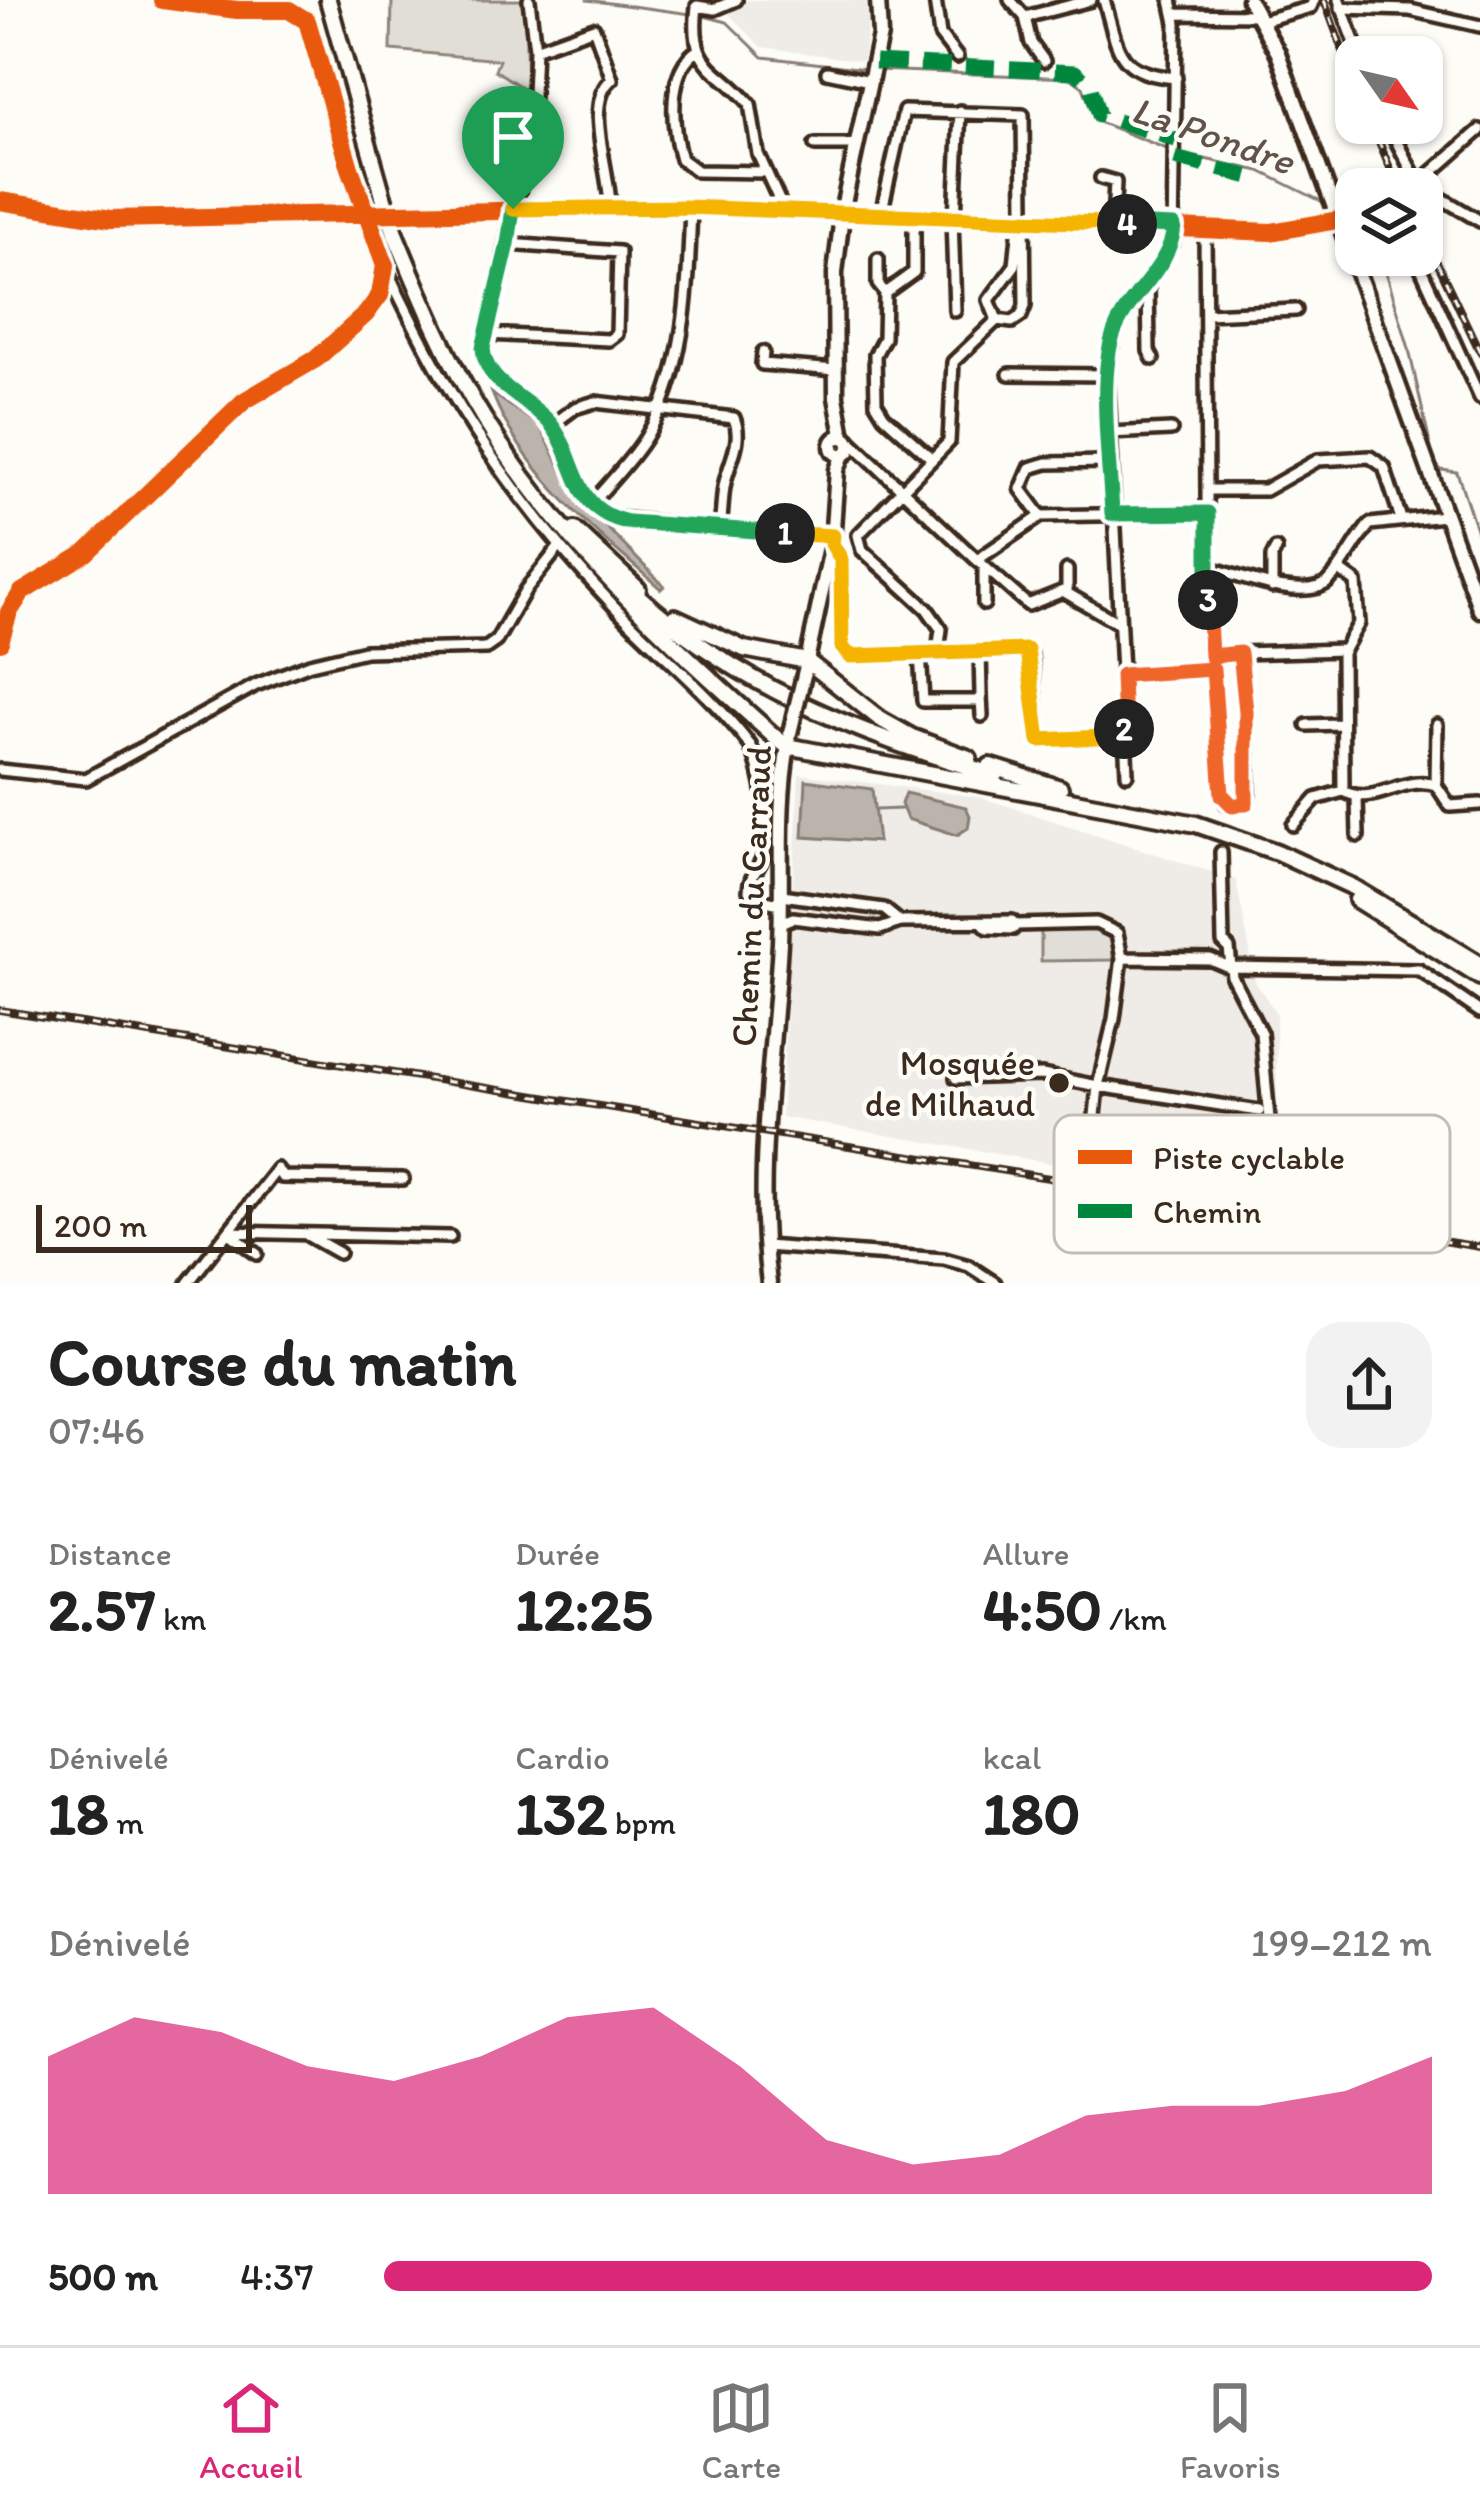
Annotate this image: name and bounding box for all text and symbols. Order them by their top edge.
north arrow [1335,36,1443,144]
map controls [1335,36,1443,276]
water label: La Pondre [1126,85,1302,185]
pin [462,86,564,209]
icon: arrive [480,104,546,170]
button: layers [1335,168,1443,276]
pin: 4 [1097,194,1157,254]
text: 4 [1117,204,1137,243]
pin: 1 [755,503,815,563]
text: 1 [777,513,793,552]
pin: 3 [1178,570,1238,630]
text: 3 [1199,580,1217,619]
pin: 2 [1094,699,1154,759]
text: 2 [1115,709,1133,748]
street label: Chemin du Carraud [722,744,780,1048]
place label: Mosquée de Milhaud [865,1041,1035,1125]
marker: Mosquée de Milhaud [1046,1070,1072,1096]
legend [1054,1115,1450,1253]
text: Piste cyclable [1153,1138,1345,1177]
text: Chemin [1153,1192,1262,1231]
scale bar [36,1199,252,1252]
text: 200 m [54,1206,147,1245]
text: Course du matin [48,1322,517,1402]
button: share [1306,1322,1432,1448]
text: 07:46 [48,1407,145,1454]
text: Distance [48,1534,172,1573]
text: Durée [515,1534,600,1573]
text: Allure [983,1534,1069,1573]
text: 2.57 [48,1573,156,1645]
text: 12:25 [515,1573,653,1645]
text: 4:50 [983,1573,1102,1645]
text: km [156,1599,207,1638]
text: /km [1102,1599,1167,1638]
text: Dénivelé [48,1738,169,1777]
text: Cardio [515,1738,610,1777]
text: kcal [983,1738,1041,1777]
text: 18 [48,1777,109,1849]
text: 132 [515,1777,607,1849]
text: 180 [983,1777,1080,1849]
text: m [109,1803,144,1842]
text: bpm [607,1803,676,1842]
text: Dénivelé [48,1919,191,1966]
text: 199–212 m [1251,1919,1432,1966]
text: 500 m [48,2253,158,2300]
text: 4:37 [240,2253,314,2300]
tab: Accueil [199,2375,303,2486]
tab: Carte [702,2375,781,2486]
tab: Favoris [1180,2375,1281,2486]

